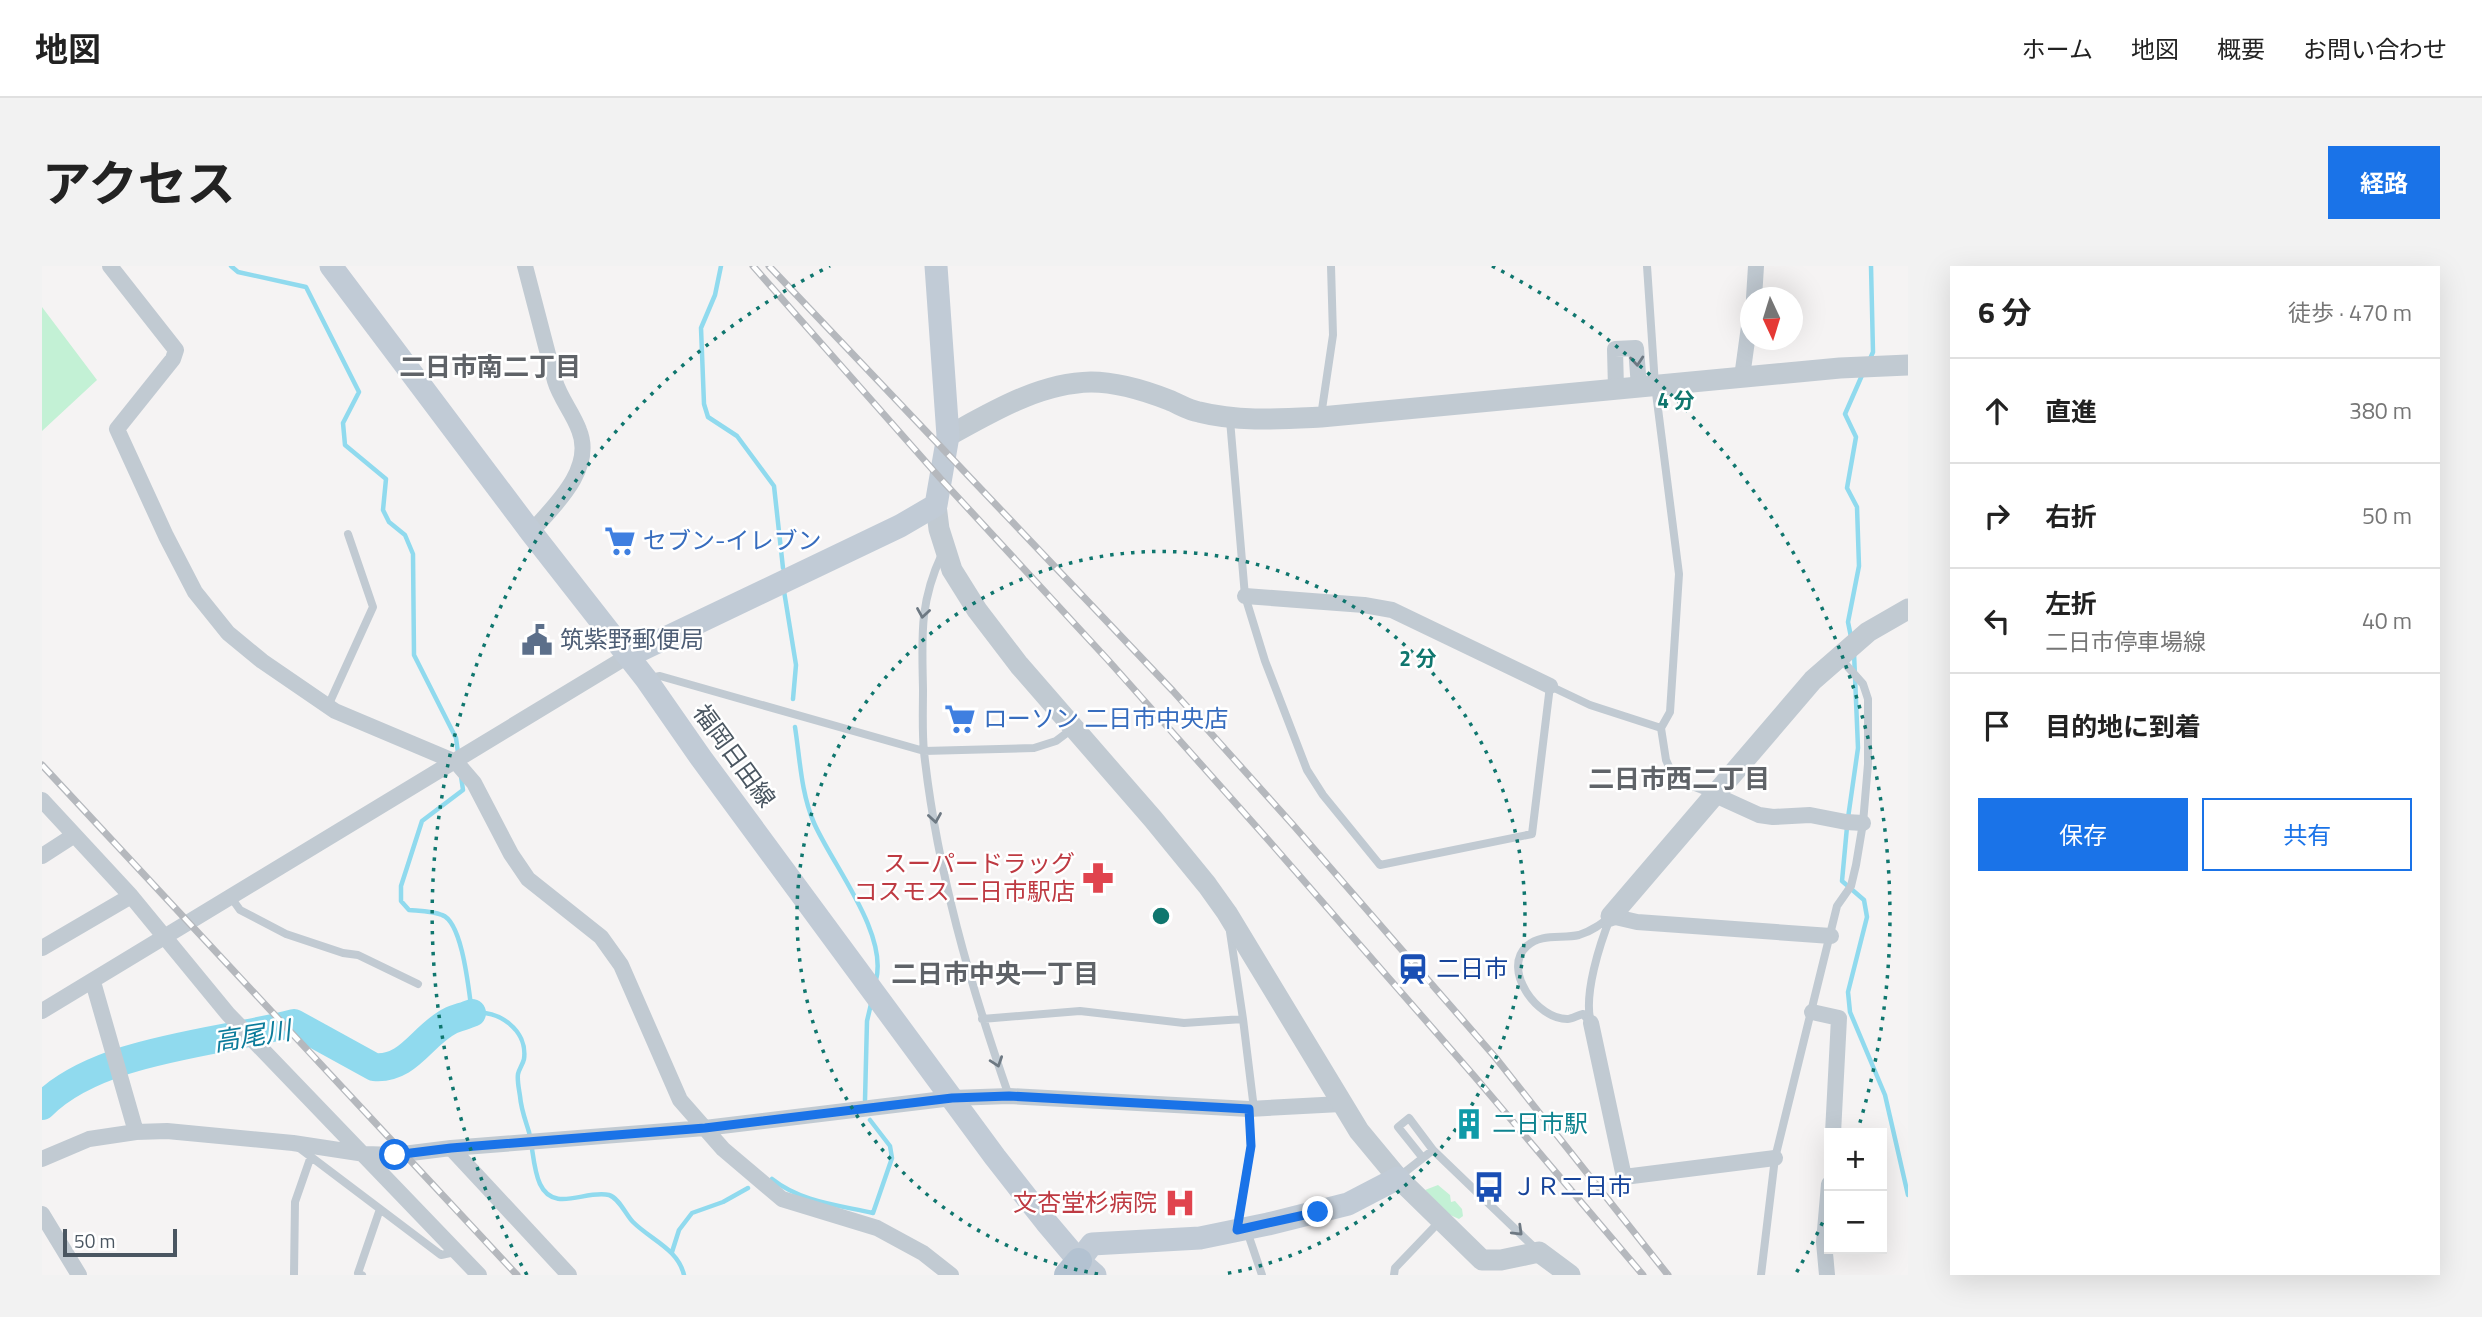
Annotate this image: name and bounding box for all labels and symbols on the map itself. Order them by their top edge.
north arrow [1740,287,1803,350]
district label: 二日市南二丁目 [399,347,581,386]
one-way arrow [1629,356,1644,367]
text: 4 分 [1657,384,1695,416]
place label: セブン-イレブン [643,522,822,558]
supermarket icon: セブン-イレブン [603,524,637,558]
one-way arrow [916,607,931,619]
place label: 筑紫野郵便局 [560,621,704,657]
public building icon: 筑紫野郵便局 [520,623,554,657]
text: 2 分 [1399,642,1437,674]
street label: 福岡日田線 [685,696,785,815]
place label: ローソン 二日市中央店 [983,700,1228,736]
supermarket icon: ローソン 二日市中央店 [943,702,977,736]
district label: 二日市西二丁目 [1588,759,1770,798]
one-way arrow [927,812,942,824]
place label: スーパードラッグ コスモス 二日市駅店 [854,845,1075,909]
pharmacy icon: スーパードラッグ コスモス 二日市駅店 [1081,861,1115,895]
centre of rings [1149,904,1173,928]
place label: 二日市 [1436,950,1508,986]
station icon: 二日市 [1396,952,1430,986]
district label: 二日市中央一丁目 [891,954,1099,993]
water label: 高尾川 [210,1010,296,1061]
one-way arrow [989,1055,1003,1067]
place label: 二日市駅 [1492,1105,1588,1141]
building icon: 二日市駅 [1452,1107,1486,1141]
route start [379,1139,410,1170]
place label: ＪＲ二日市 [1512,1168,1632,1204]
bus stop icon: ＪＲ二日市 [1472,1170,1506,1204]
place label: 文杏堂杉病院 [1013,1184,1157,1220]
hospital icon: 文杏堂杉病院 [1163,1186,1197,1220]
route end [1302,1196,1333,1227]
one-way arrow [1510,1223,1523,1236]
scale bar [63,1226,177,1258]

